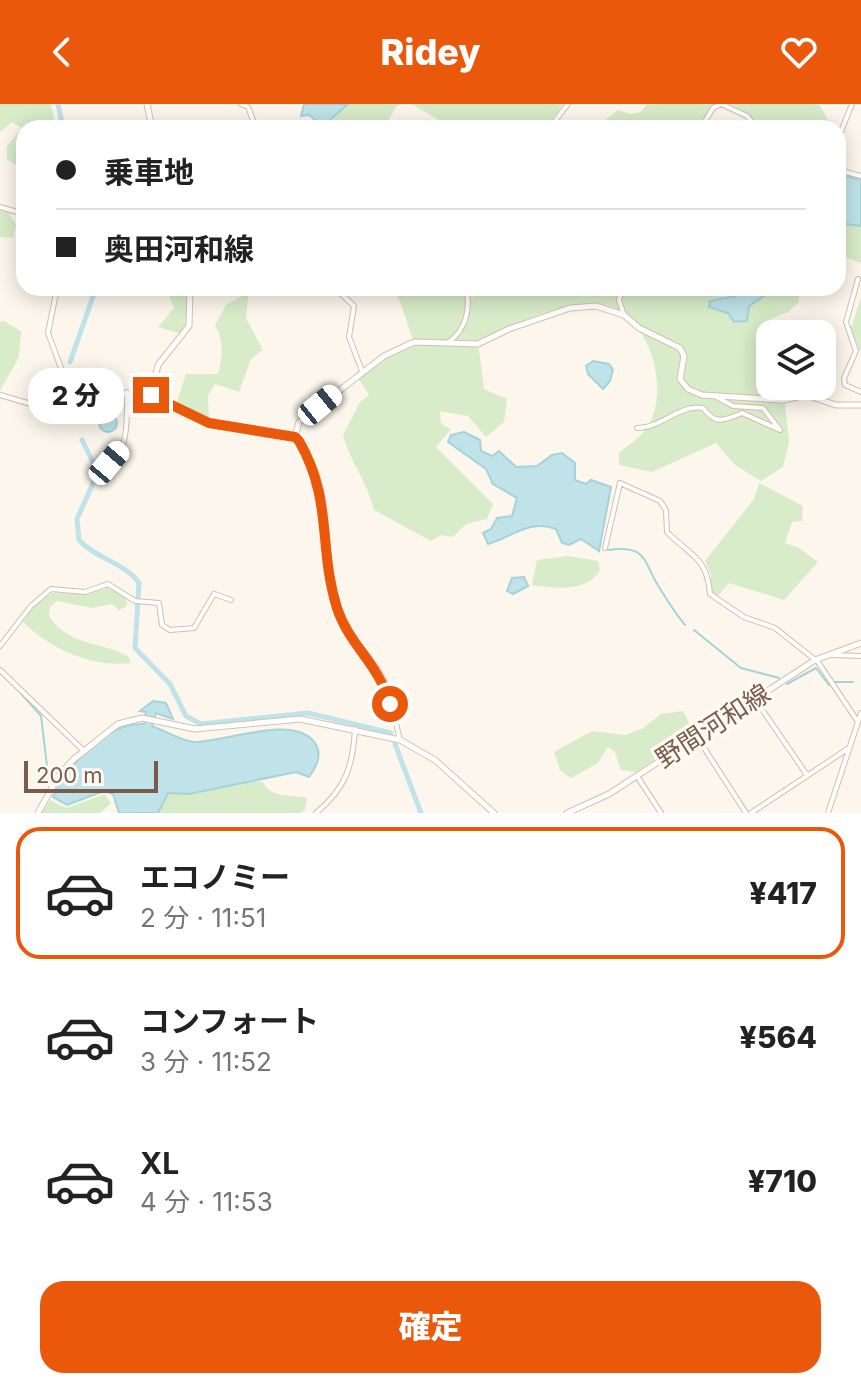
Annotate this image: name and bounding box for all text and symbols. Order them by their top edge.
icon: back [40,30,84,74]
text: Ridey [380,30,481,74]
icon: heart [777,30,821,74]
text: 乗車地 [104,154,194,190]
text: 奥田河和線 [104,231,254,267]
map controls [756,320,836,400]
button: layers [756,320,836,400]
callout: 2 分 [27,367,123,423]
route end [133,377,169,413]
text: 2 分 [52,380,100,411]
car [294,381,346,429]
car [84,437,134,489]
street label: 野間河和線 [650,677,776,774]
route start [372,686,408,722]
scale bar [24,757,158,793]
text: 200 m [36,762,103,788]
icon: car [44,857,116,929]
text: エコノミー [140,859,290,895]
text: ¥417 [749,875,817,911]
text: 2 分 · 11:51 [140,902,266,933]
icon: car [44,1001,116,1073]
text: コンフォート [140,1003,319,1039]
text: ¥564 [740,1019,817,1055]
text: 3 分 · 11:52 [140,1046,272,1077]
icon: car [44,1145,116,1217]
text: XL [140,1145,179,1181]
text: ¥710 [748,1163,817,1199]
text: 4 分 · 11:53 [140,1186,273,1217]
button: 確定 [40,1281,821,1373]

